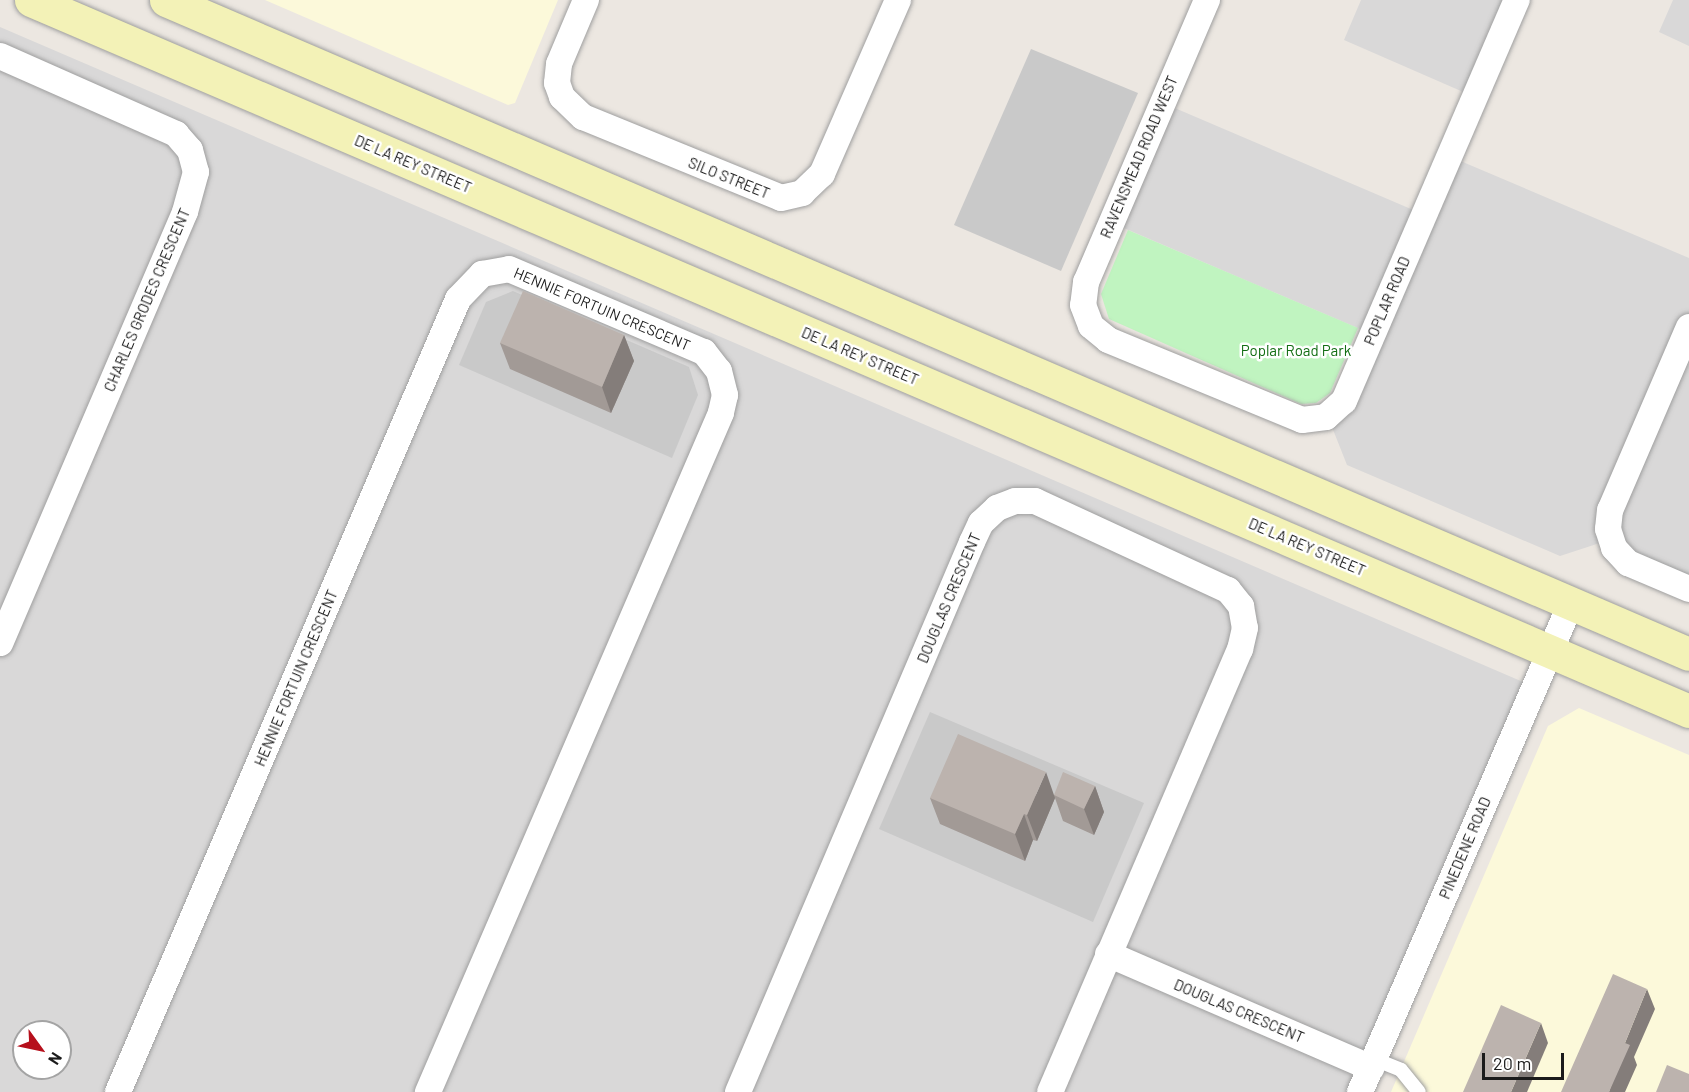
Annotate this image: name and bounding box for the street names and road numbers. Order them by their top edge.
street label: RAVENSMEAD ROAD WEST [1097,73,1181,241]
street label: DE LA REY STREET [352,131,474,197]
street label: SILO STREET [686,153,772,203]
street label: CHARLES GRODES CRESCENT [100,206,194,394]
street label: POPLAR ROAD [1360,254,1414,348]
street label: HENNIE FORTUIN CRESCENT [511,264,693,354]
street label: DE LA REY STREET [799,323,921,389]
street label: DE LA REY STREET [1246,514,1368,580]
street label: DOUGLAS CRESCENT [913,530,985,666]
street label: HENNIE FORTUIN CRESCENT [251,587,341,769]
street label: PINEDENE ROAD [1435,794,1495,902]
street label: DOUGLAS CRESCENT [1171,975,1307,1047]

